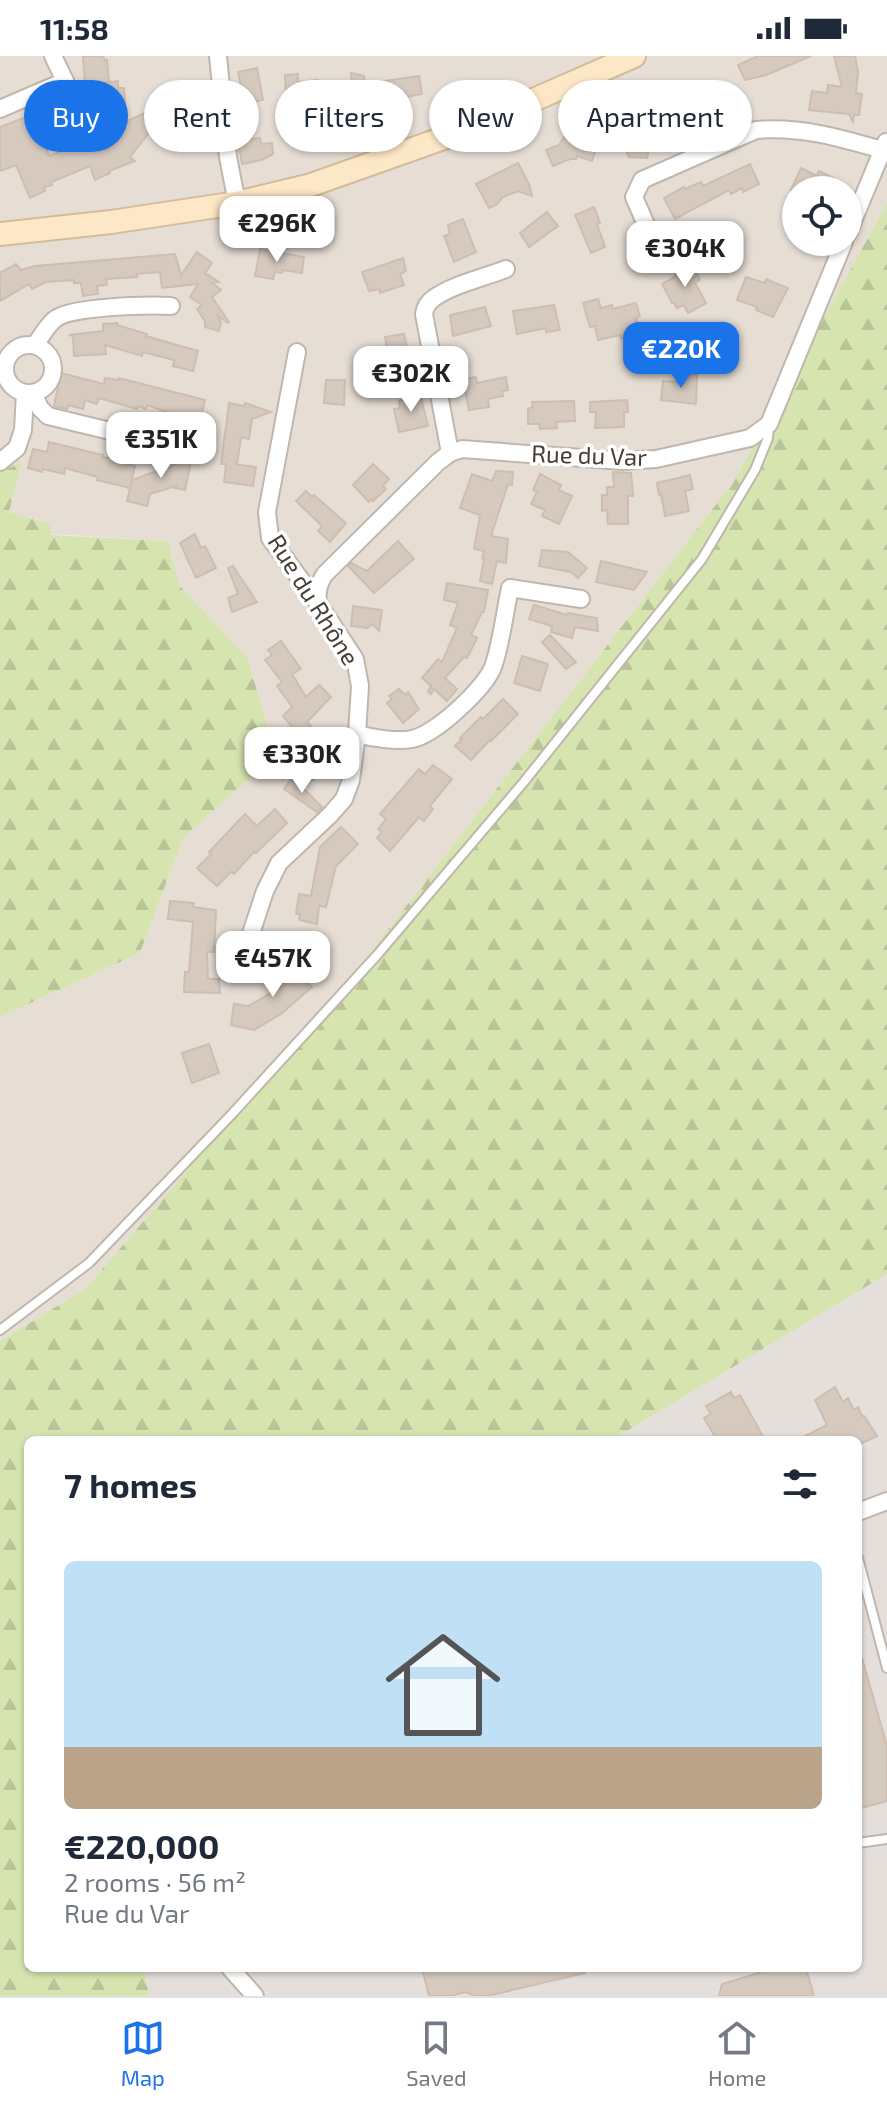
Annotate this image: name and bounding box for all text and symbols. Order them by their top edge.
text: 11:58 [40,10,109,46]
chip: Buy [24,80,128,152]
chip: Rent [144,80,259,152]
chip: Filters [275,80,413,152]
chip: New [429,80,542,152]
chip: Apartment [558,80,752,152]
map controls [782,176,862,256]
button: locate [782,176,862,256]
pin: €296K [221,196,333,264]
text: €296K [238,206,316,237]
pin: €304K [629,221,741,289]
text: €304K [645,231,725,262]
pin: €220K [625,322,737,390]
text: €220K [641,332,721,363]
pin: €302K [355,346,467,414]
text: €302K [371,356,451,387]
pin: €351K [105,412,217,480]
text: €351K [124,422,198,453]
street label: Rue du Var [531,438,648,471]
street label: Rue du Rhône [263,528,366,670]
pin: €330K [246,727,358,795]
text: €330K [262,737,342,768]
pin: €457K [217,931,329,999]
text: €457K [234,941,312,972]
icon: filters [778,1462,822,1506]
text: 7 homes [64,1464,197,1505]
icon: home [371,1613,515,1757]
text: €220,000 [64,1825,219,1866]
text: 2 rooms · 56 m² [64,1866,246,1897]
text: Rue du Var [64,1897,189,1928]
tab: Map [121,2016,165,2090]
tab: Saved [406,2016,467,2090]
tab: Home [708,2016,766,2090]

